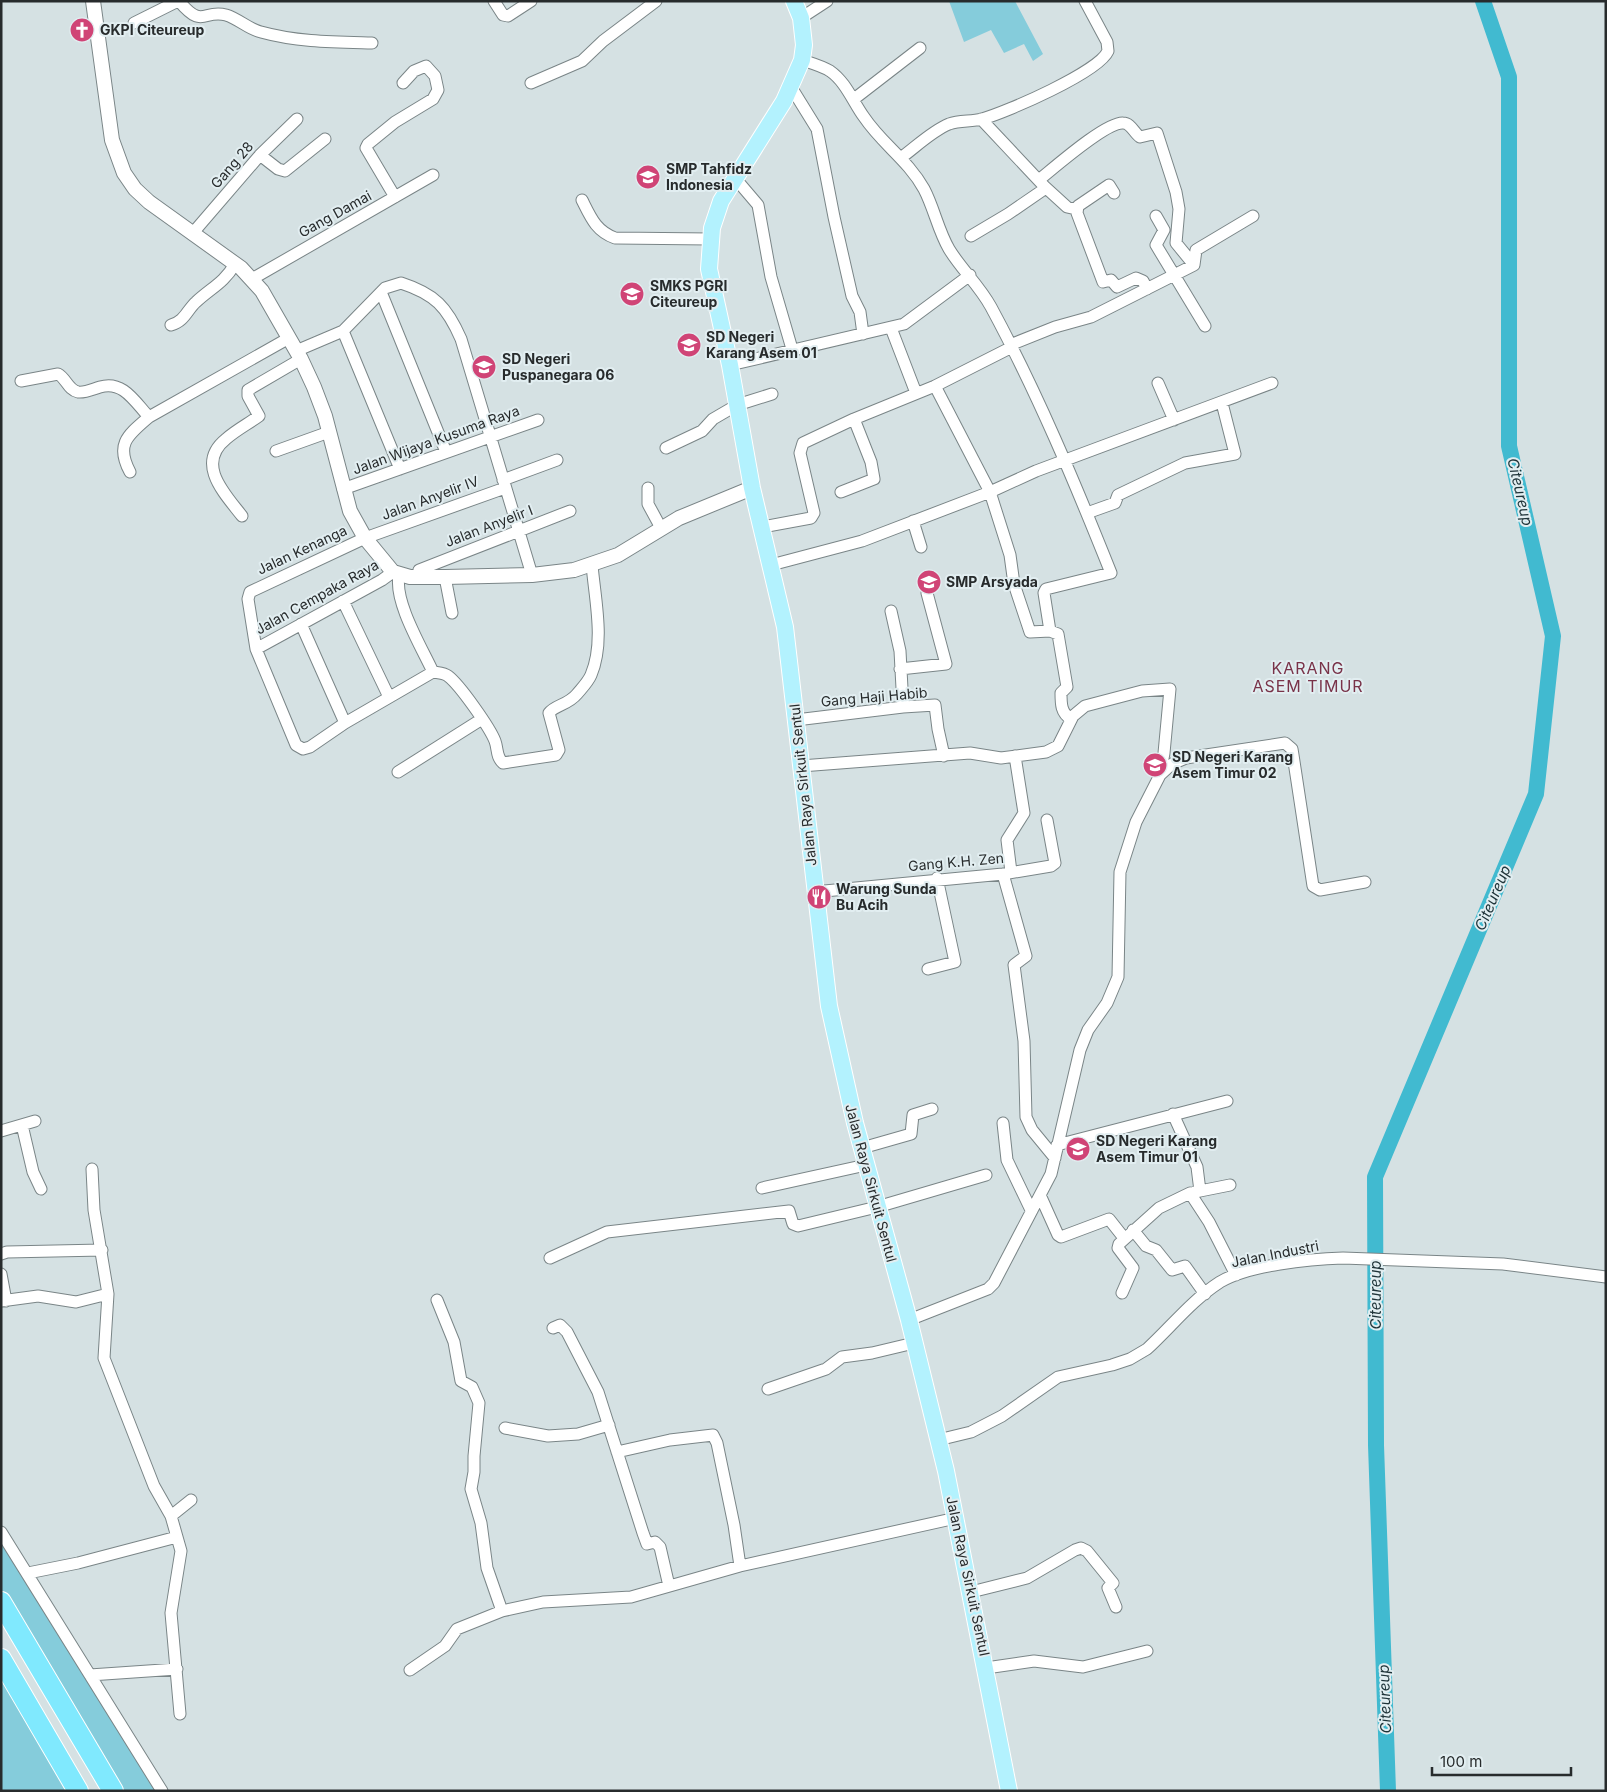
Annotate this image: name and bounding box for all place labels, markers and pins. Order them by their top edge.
church icon: GKPI Citeureup [69,17,95,43]
place label: GKPI Citeureup [100,21,205,38]
place label: SMP Tahfidz Indonesia [666,160,752,193]
school or university icon: SMP Tahfidz Indonesia [635,164,661,190]
place label: SMKS PGRI Citeureup [650,277,727,310]
school or university icon: SMKS PGRI Citeureup [619,281,645,307]
place label: SD Negeri Karang Asem 01 [706,328,817,361]
school or university icon: SD Negeri Karang Asem 01 [676,332,702,358]
place label: SD Negeri Puspanegara 06 [502,350,614,383]
school or university icon: SD Negeri Puspanegara 06 [471,354,497,380]
school or university icon: SMP Arsyada [916,569,942,595]
place label: SMP Arsyada [946,573,1038,590]
place label: SD Negeri Karang Asem Timur 02 [1172,748,1293,781]
school or university icon: SD Negeri Karang Asem Timur 02 [1142,752,1168,778]
place label: Warung Sunda Bu Acih [836,880,937,913]
restaurant icon: Warung Sunda Bu Acih [806,884,832,910]
place label: SD Negeri Karang Asem Timur 01 [1096,1132,1217,1165]
school or university icon: SD Negeri Karang Asem Timur 01 [1065,1136,1091,1162]

